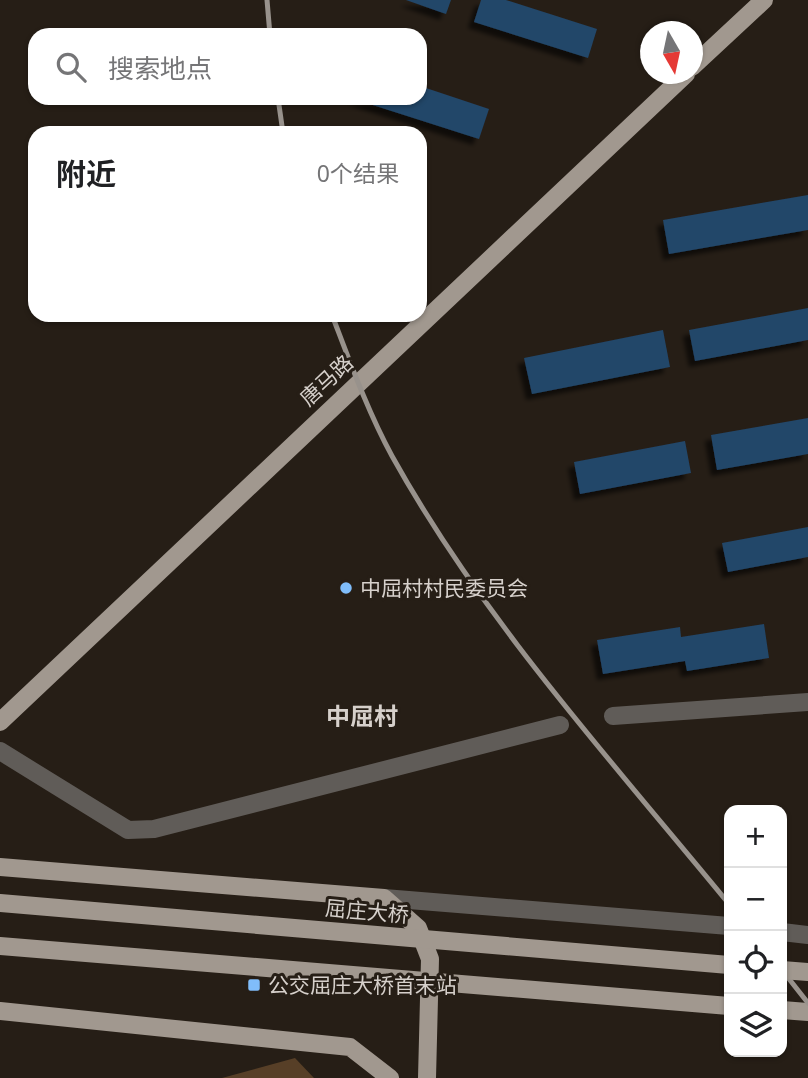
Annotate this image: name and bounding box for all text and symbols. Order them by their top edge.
north arrow [640,21,703,84]
search box [28,28,427,105]
icon: search [52,48,90,86]
text: 搜索地点 [108,50,212,86]
text: 附近 [56,153,116,194]
text: 0个结果 [317,157,399,189]
street label: 唐马路 [293,348,359,412]
place label: 中屈村村民委员会 [360,574,528,602]
marker: 中屈村村民委员会 [338,580,354,596]
district label: 中屈村 [326,699,398,732]
map controls [724,805,787,1057]
button: + [724,805,787,868]
button: − [724,868,787,931]
street label: 屈庄大桥 [324,893,410,929]
button: locate [724,931,787,994]
place label: 公交屈庄大桥首末站 [268,971,457,999]
marker: 公交屈庄大桥首末站 [246,977,262,993]
button: layers [724,994,787,1057]

